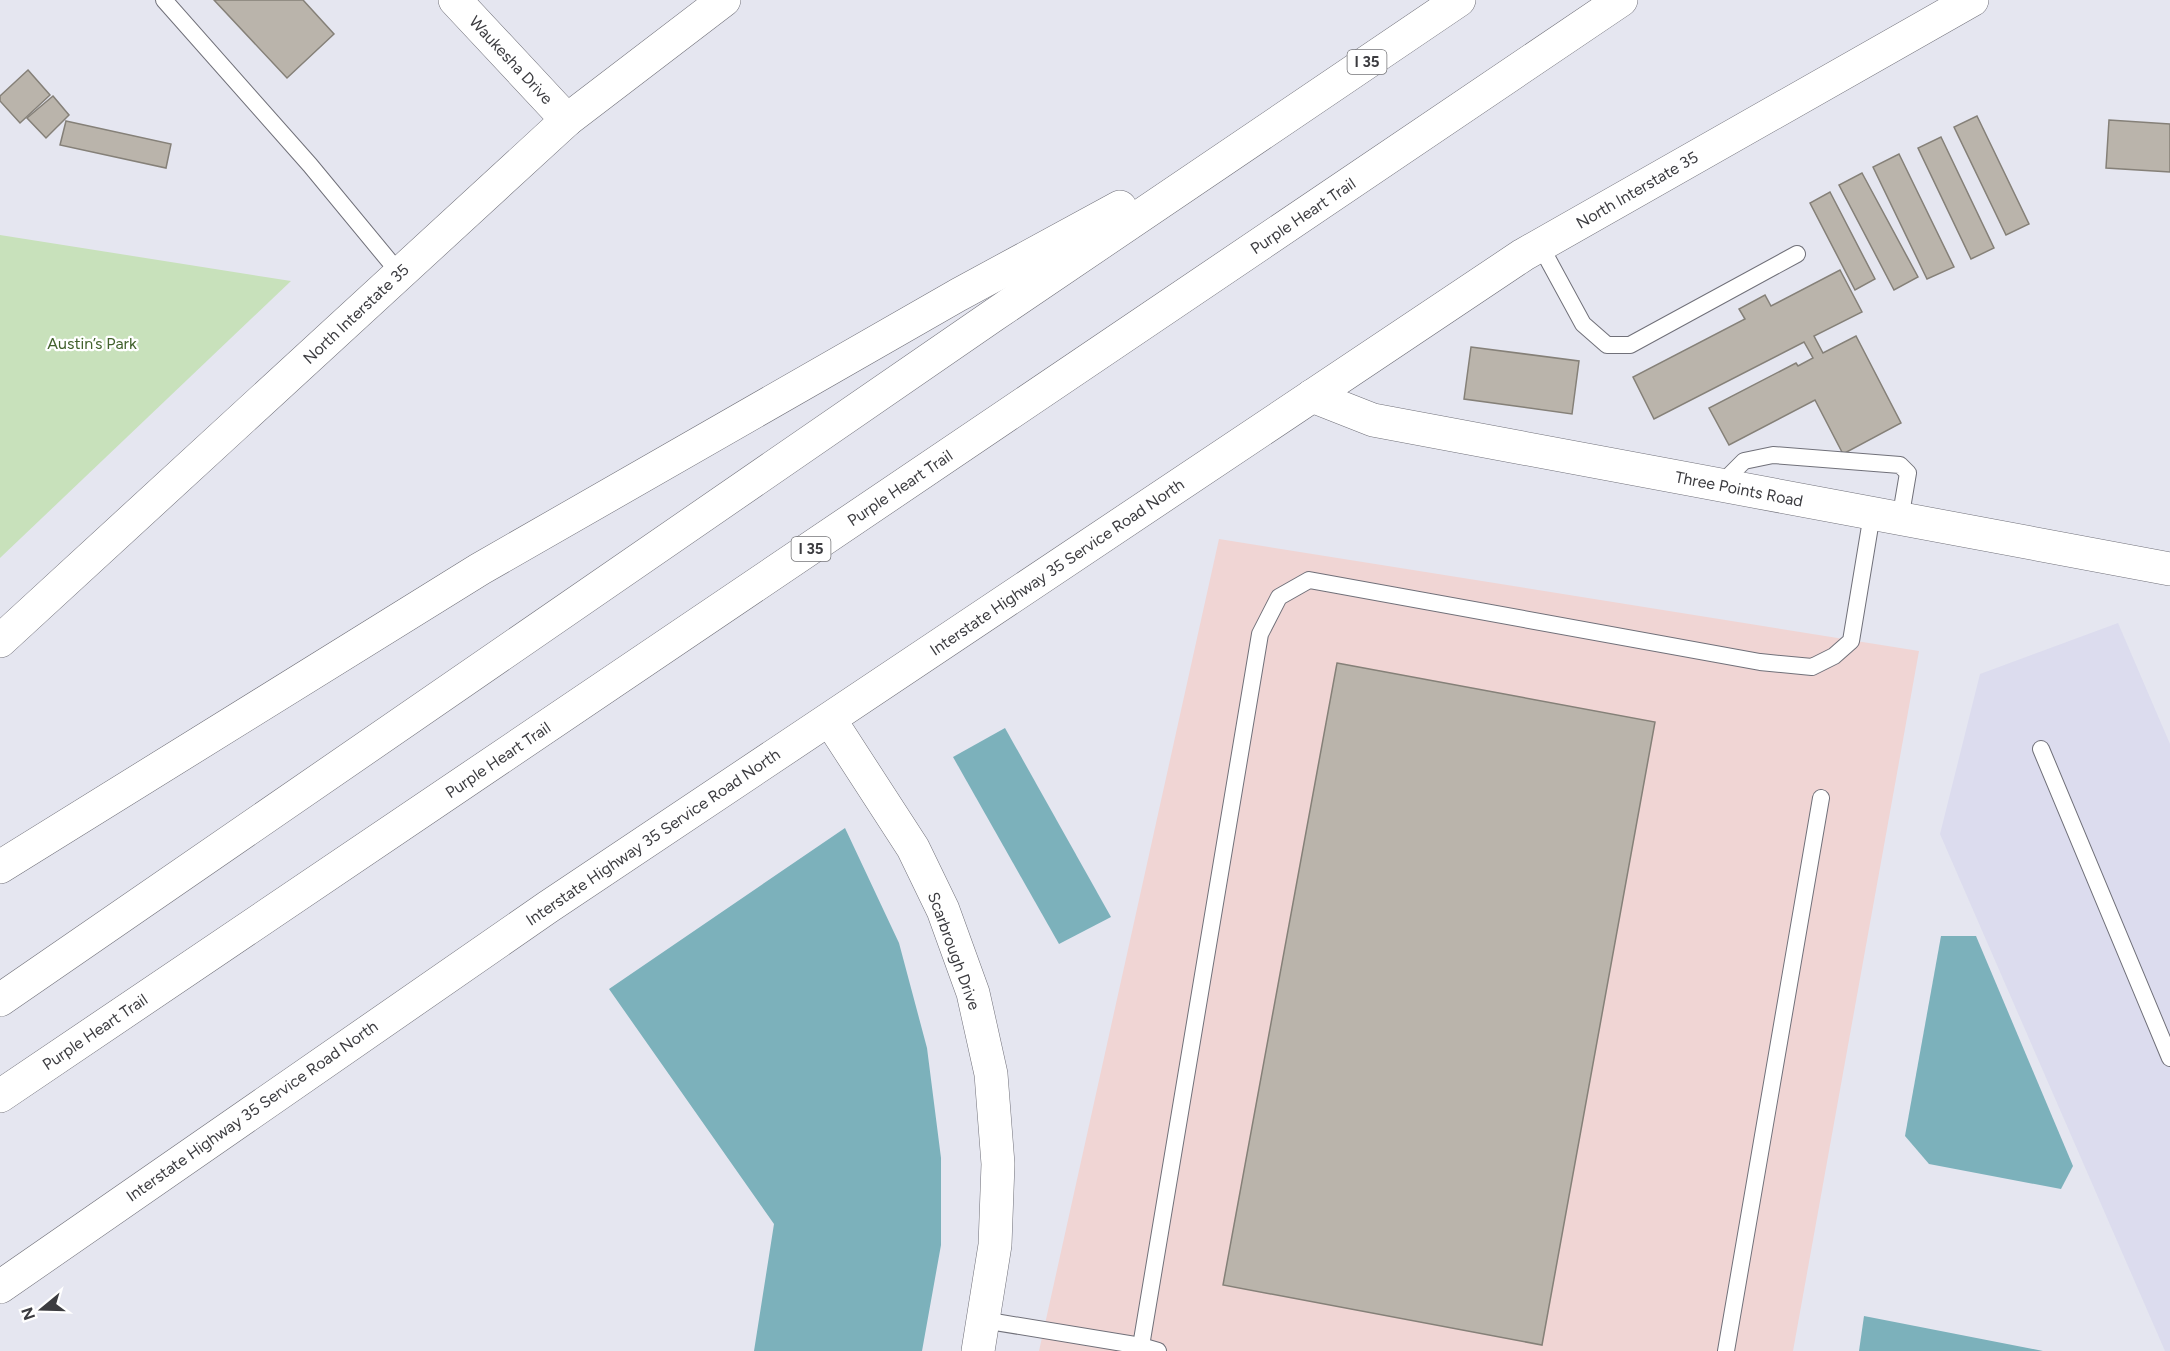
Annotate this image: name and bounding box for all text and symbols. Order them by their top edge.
street label: Waukesha Drive [465,12,557,108]
road number: I 35 [1348,50,1386,74]
street label: North Interstate 35 [1573,147,1701,233]
street label: Purple Heart Trail [1247,174,1359,258]
street label: North Interstate 35 [299,260,413,368]
park label: Austin’s Park [47,334,137,353]
street label: Purple Heart Trail [844,446,956,530]
street label: Three Points Road [1673,467,1805,511]
street label: Interstate Highway 35 Service Road North [926,475,1188,659]
road number: I 35 [792,537,830,561]
street label: Purple Heart Trail [442,718,554,802]
street label: Interstate Highway 35 Service Road North [522,745,784,929]
street label: Scarbrough Drive [924,889,984,1013]
street label: Purple Heart Trail [39,990,151,1074]
street label: Interstate Highway 35 Service Road North [123,1016,381,1206]
north arrow [12,1279,72,1339]
text: N [17,1305,39,1323]

